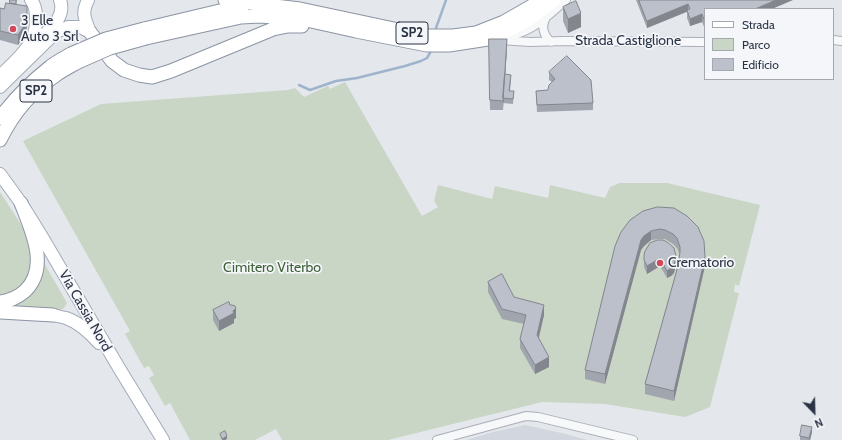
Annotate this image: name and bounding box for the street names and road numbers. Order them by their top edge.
road number: SP2 [396,22,428,44]
street label: Strada Castiglione [575,33,681,49]
road number: SP2 [20,80,52,102]
street label: Via Cassia Nord [55,267,115,355]

